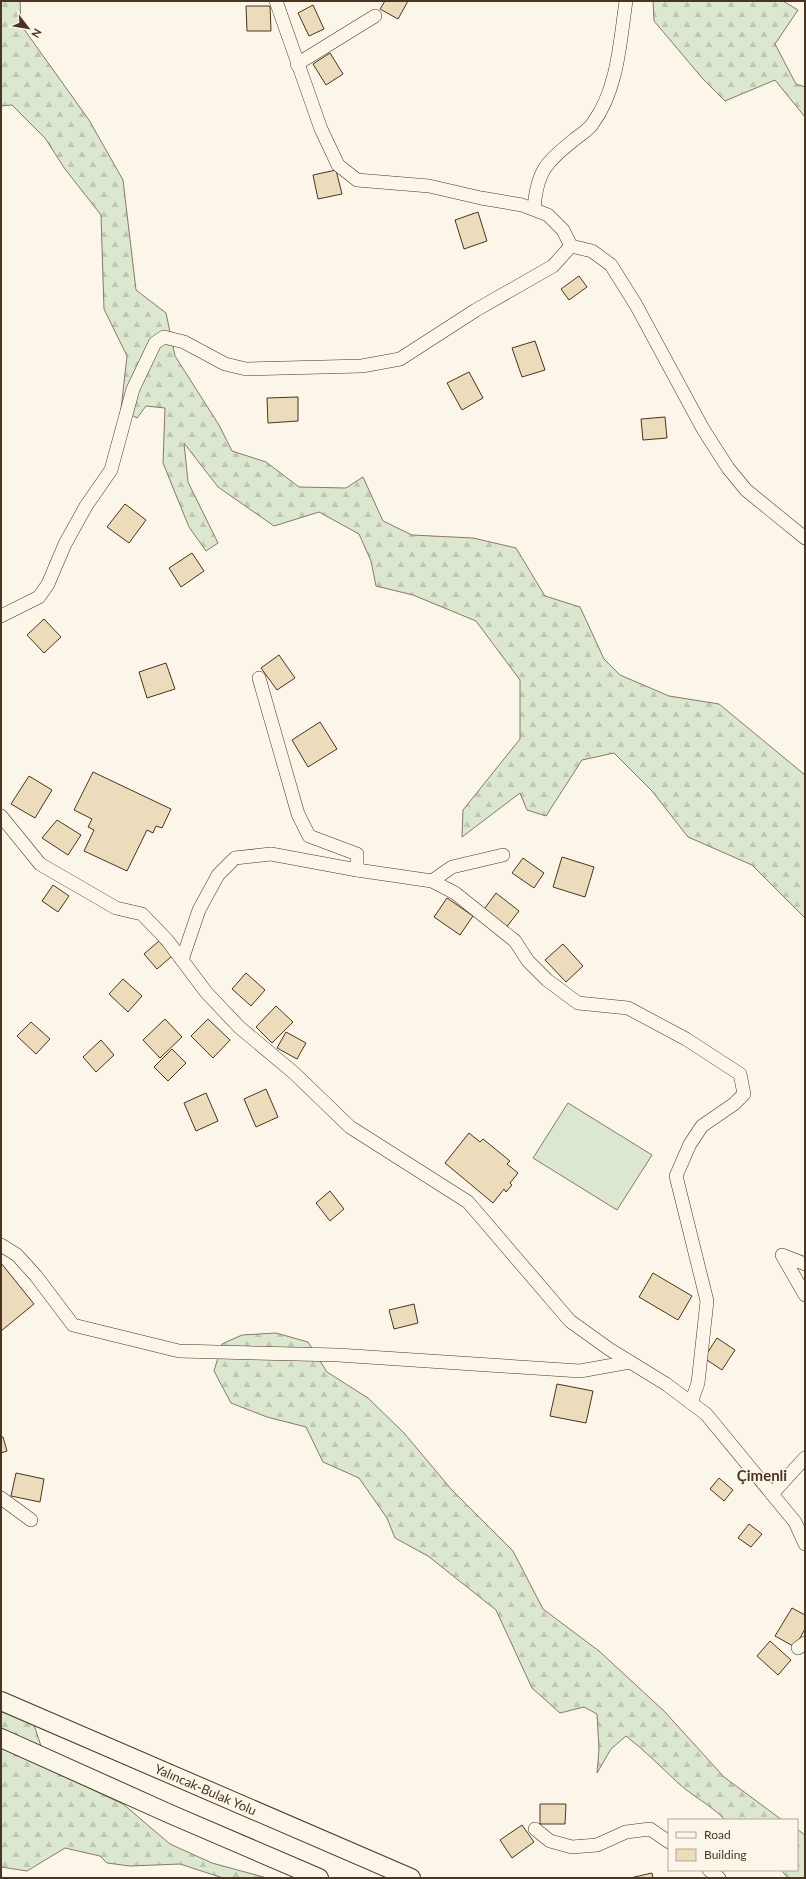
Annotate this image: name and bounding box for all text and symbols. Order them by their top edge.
north arrow [8,8,48,48]
text: N [29,26,45,40]
district label: Çimenli [737,1466,787,1484]
street label: Yalıncak-Bulak Yolu [152,1760,259,1818]
legend [668,1819,798,1871]
text: Road [704,1827,731,1842]
text: Building [704,1847,747,1862]

